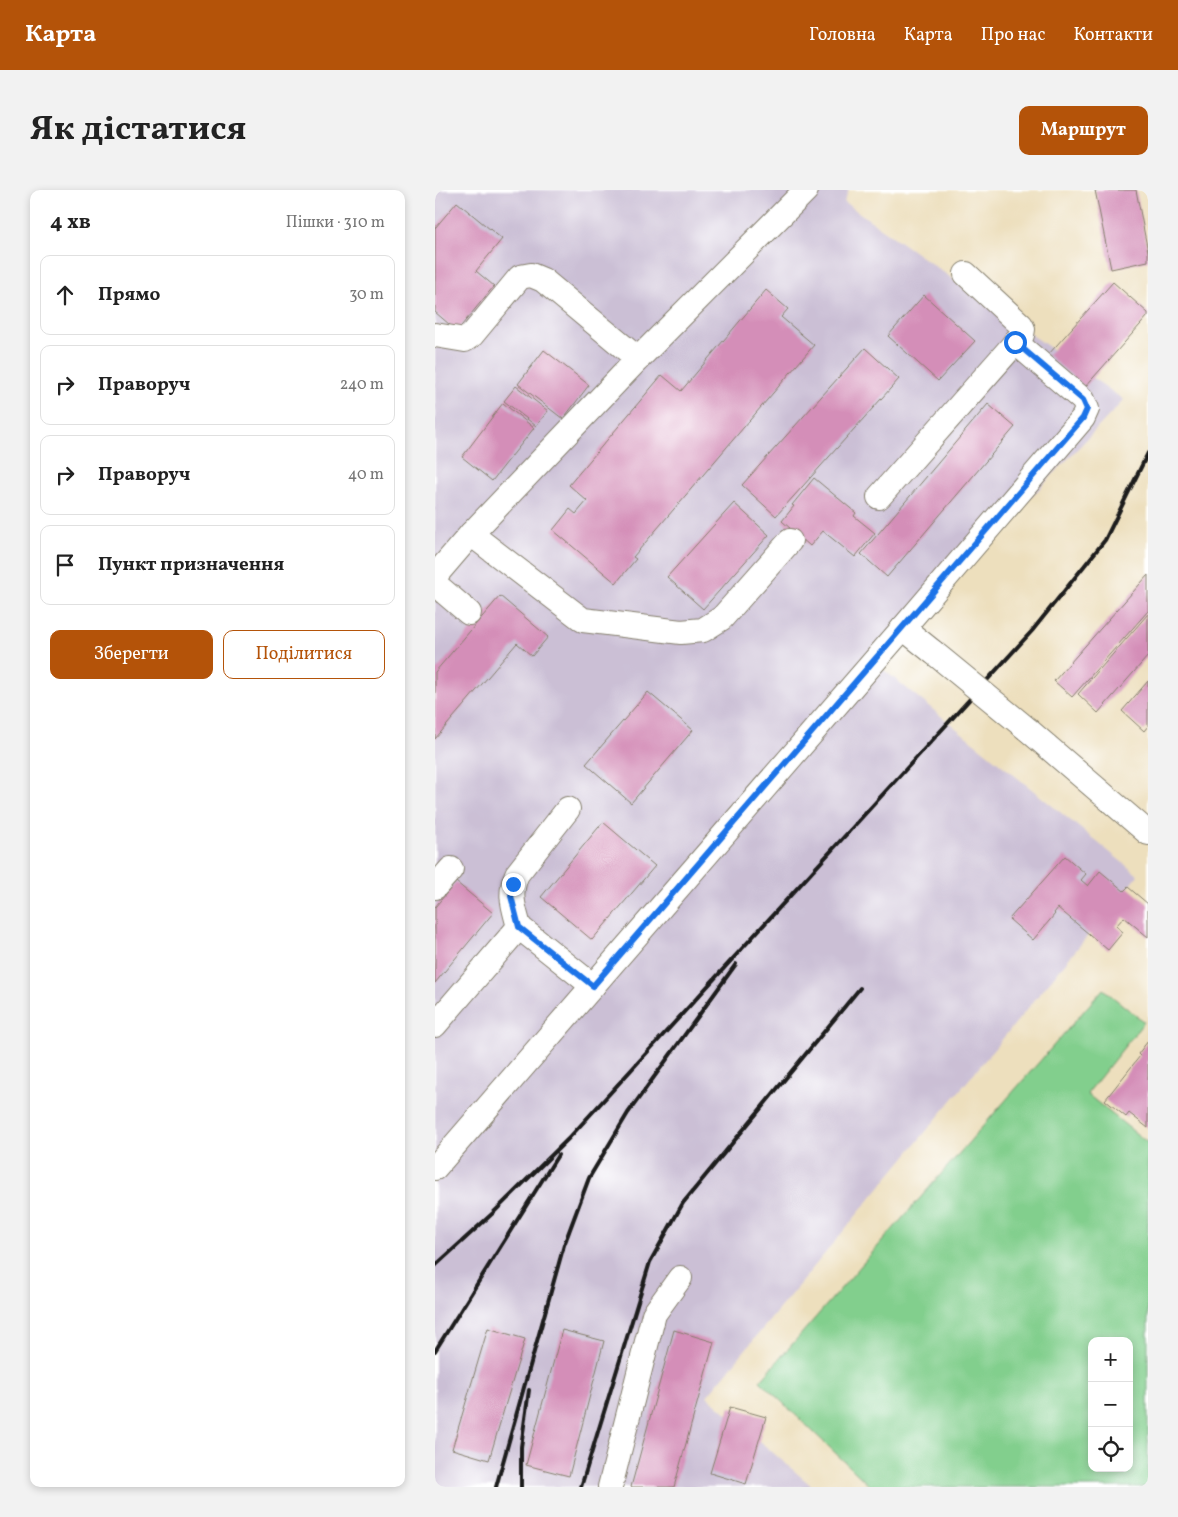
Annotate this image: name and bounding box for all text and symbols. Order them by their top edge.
text: Карта [25,18,96,52]
text: Головна [809,23,876,48]
text: Карта [904,23,953,48]
text: Про нас [981,23,1046,48]
text: Контакти [1074,23,1153,48]
text: Як дістатися [30,106,246,154]
button: Маршрут [1019,106,1148,155]
text: 4 хв [50,208,91,237]
text: Пішки · 310 m [286,212,385,234]
icon: ahead [51,281,79,309]
text: Прямо [98,282,160,308]
text: 30 m [349,284,384,306]
route start [1004,331,1027,354]
icon: right [51,371,79,399]
text: Праворуч [98,372,190,398]
text: 240 m [340,374,384,396]
icon: right [51,461,79,489]
text: Праворуч [98,462,190,488]
text: 40 m [348,464,384,486]
icon: arrive [51,551,79,579]
text: Пункт призначення [98,552,284,578]
button: Зберегти [50,630,213,679]
button: Поділитися [223,630,385,679]
route end [502,873,525,896]
map controls [1088,1337,1133,1472]
button: + [1088,1337,1133,1382]
button: − [1088,1382,1133,1427]
button: locate [1088,1427,1133,1472]

